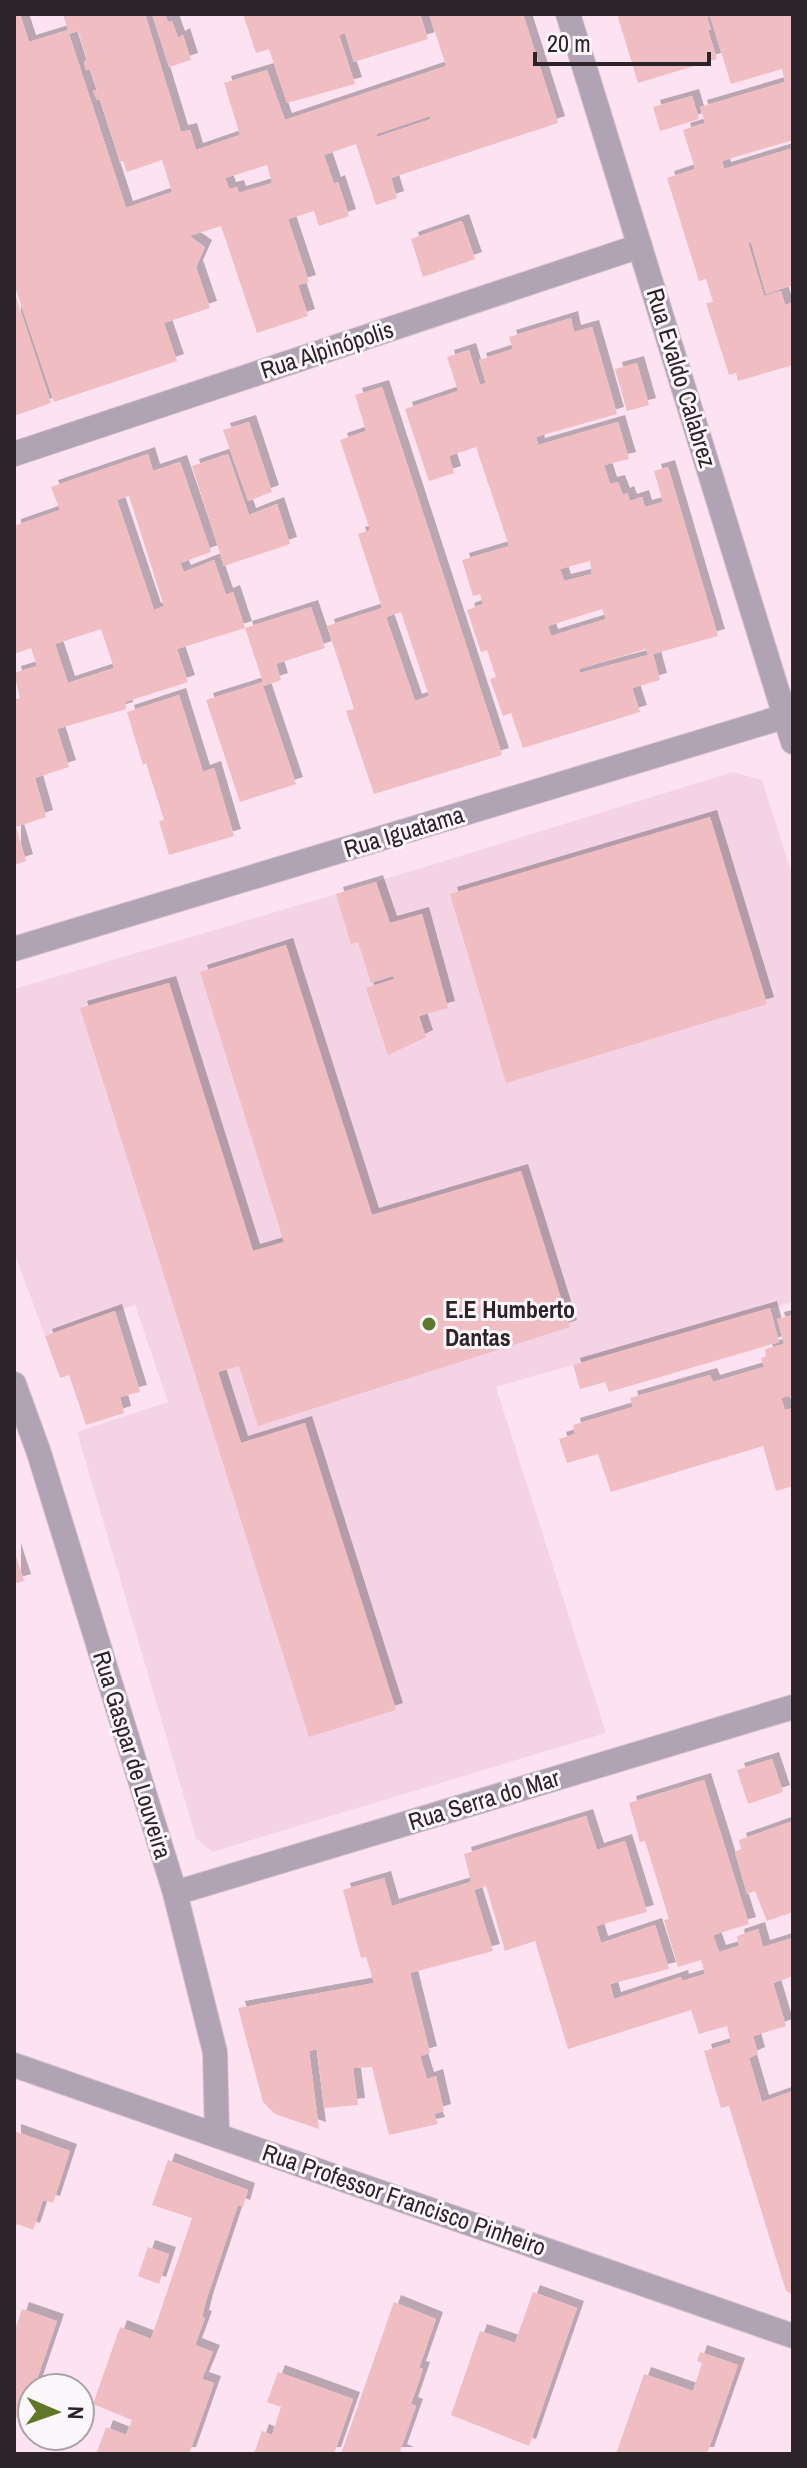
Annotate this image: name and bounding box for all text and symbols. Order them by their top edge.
scale bar [535,16,709,66]
text: 20 m [547,27,591,59]
street label: Rua Evaldo Calabrez [639,284,724,471]
street label: Rua Alpinópolis [256,313,397,386]
street label: Rua Iguatama [340,798,468,864]
place label: E.E Humberto Dantas [445,1293,575,1353]
marker: E.E Humberto Dantas [420,1315,438,1333]
street label: Rua Gaspar de Louveira [86,1647,180,1862]
street label: Rua Serra do Mar [404,1761,564,1837]
street label: Rua Professor Francisco Pinheiro [258,2135,550,2263]
north arrow [16,2372,96,2452]
text: N [61,2406,91,2420]

